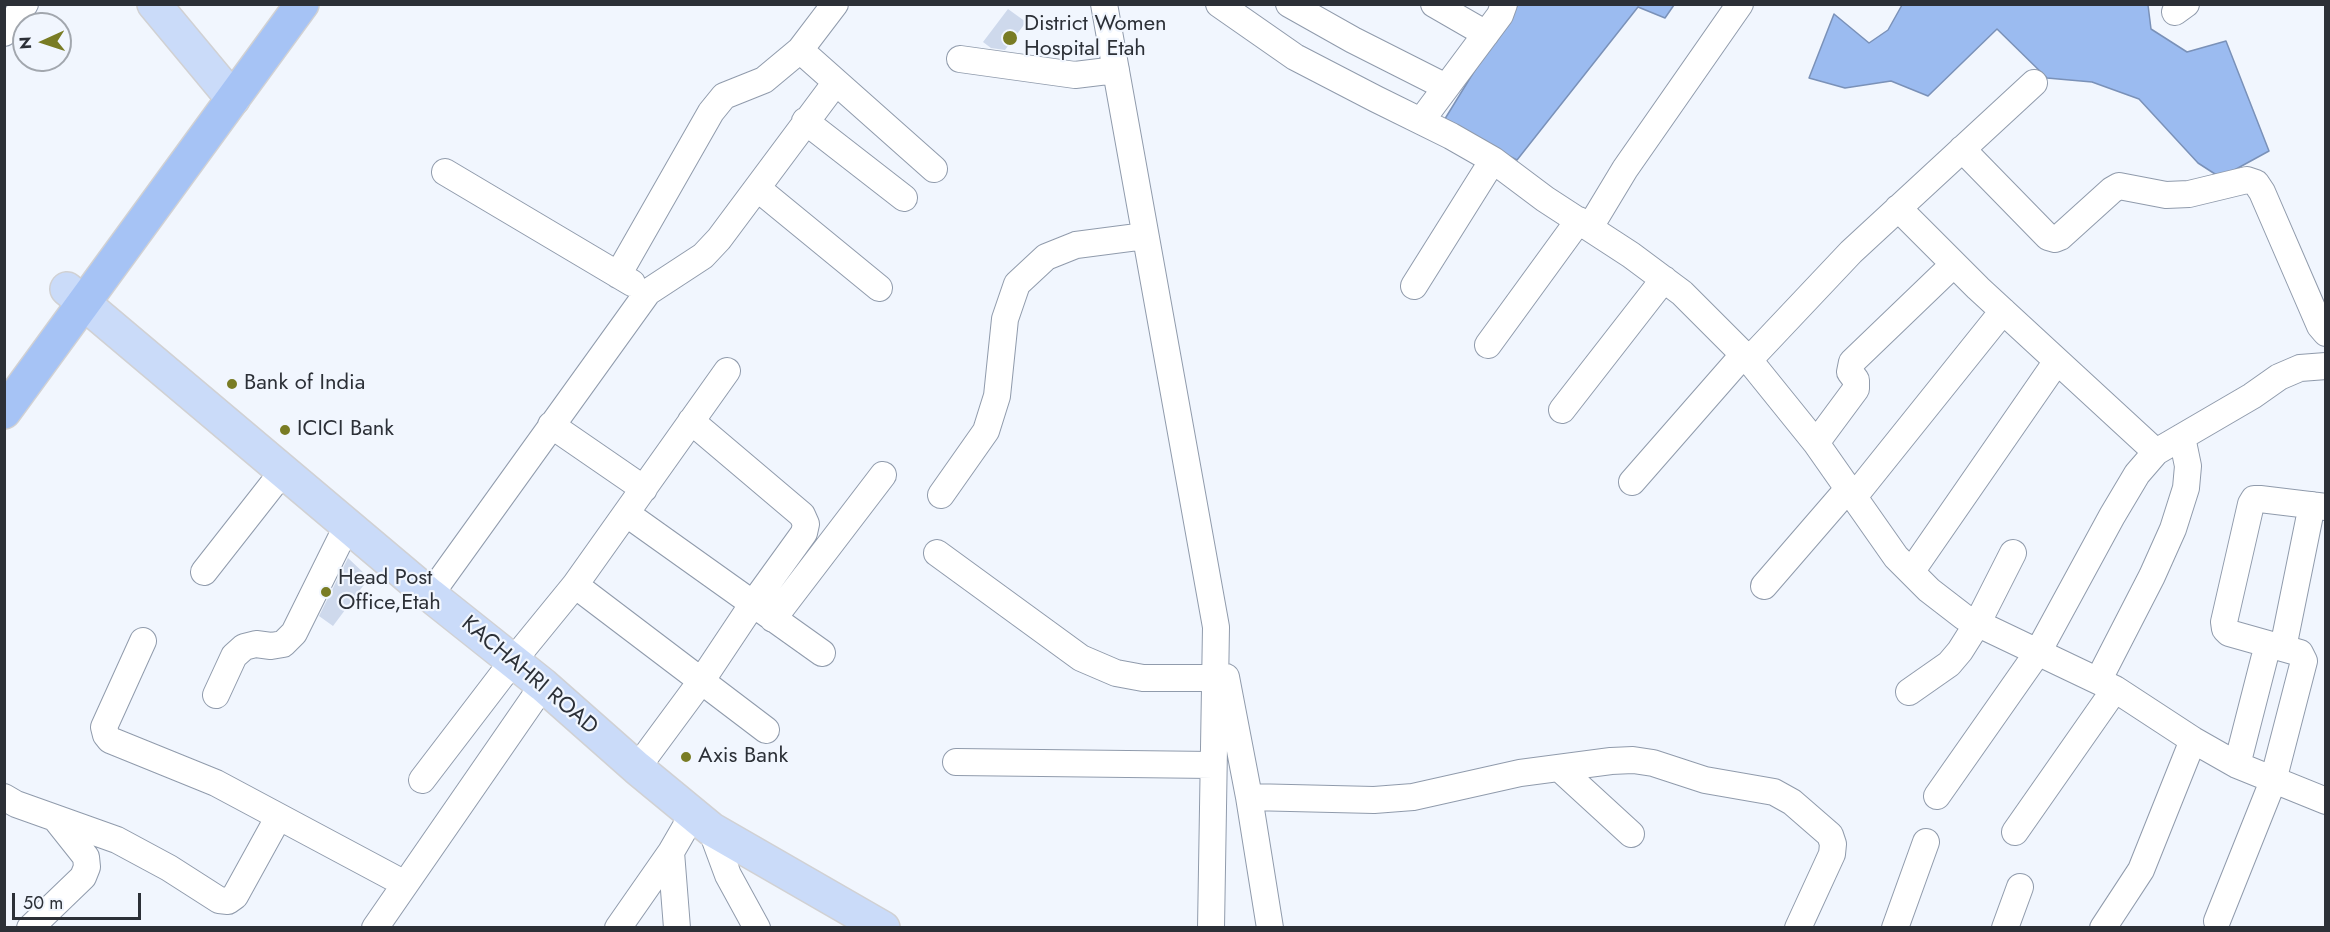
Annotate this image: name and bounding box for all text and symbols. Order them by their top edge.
north arrow [12,12,72,72]
place label: District Women Hospital Etah [1024,12,1167,63]
marker: District Women Hospital Etah [1001,29,1019,47]
text: N [14,36,37,50]
place label: Bank of India [244,371,365,397]
marker: Bank of India [225,377,239,391]
place label: ICICI Bank [297,417,394,443]
marker: ICICI Bank [278,423,292,437]
place label: Head Post Office,Etah [338,566,441,618]
marker: Head Post Office,Etah [319,585,333,599]
street label: KACHAHRI ROAD [455,611,603,741]
place label: Axis Bank [698,744,788,770]
marker: Axis Bank [679,750,693,764]
scale bar [15,881,144,919]
text: 50 m [23,890,63,916]

